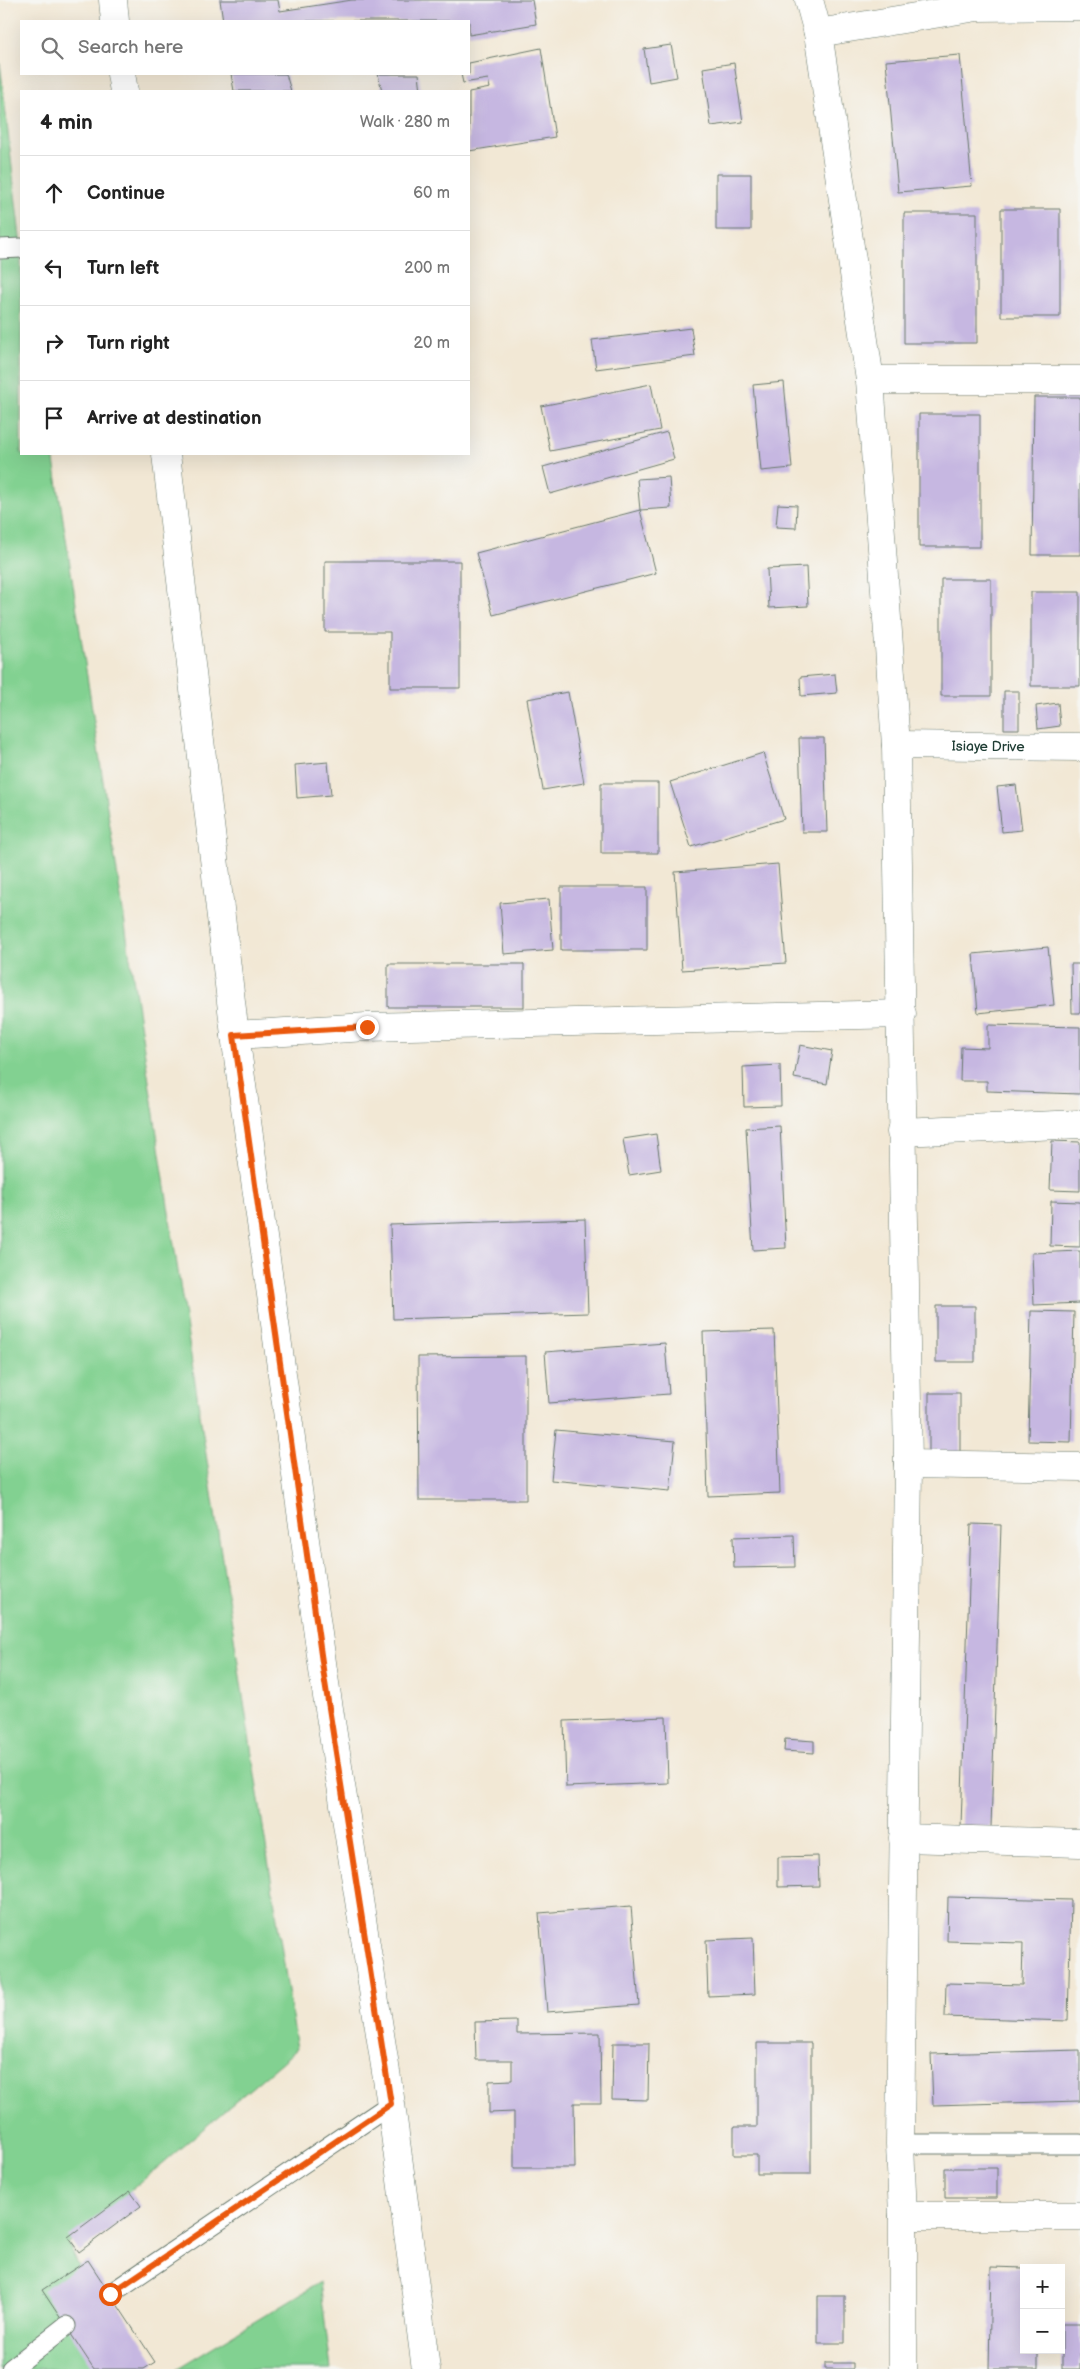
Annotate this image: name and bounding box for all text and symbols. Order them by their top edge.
search box [20,20,470,75]
icon: search [38,34,66,62]
text: Search here [78,36,183,59]
text: 4 min [40,110,93,135]
text: Walk · 280 m [360,113,450,132]
icon: ahead [40,179,68,207]
text: Continue [87,182,165,205]
text: 60 m [413,184,450,203]
icon: left [40,254,68,282]
text: Turn left [87,257,159,280]
text: 200 m [404,259,450,278]
icon: right [40,329,68,357]
text: Turn right [87,332,170,355]
text: 20 m [414,334,450,353]
icon: arrive [40,404,68,432]
text: Arrive at destination [87,407,262,430]
street label: Isiaye Drive [951,738,1025,755]
route end [356,1016,379,1039]
map controls [1020,2264,1065,2354]
button: + [1020,2264,1065,2309]
route start [99,2283,122,2306]
button: − [1020,2309,1065,2354]

